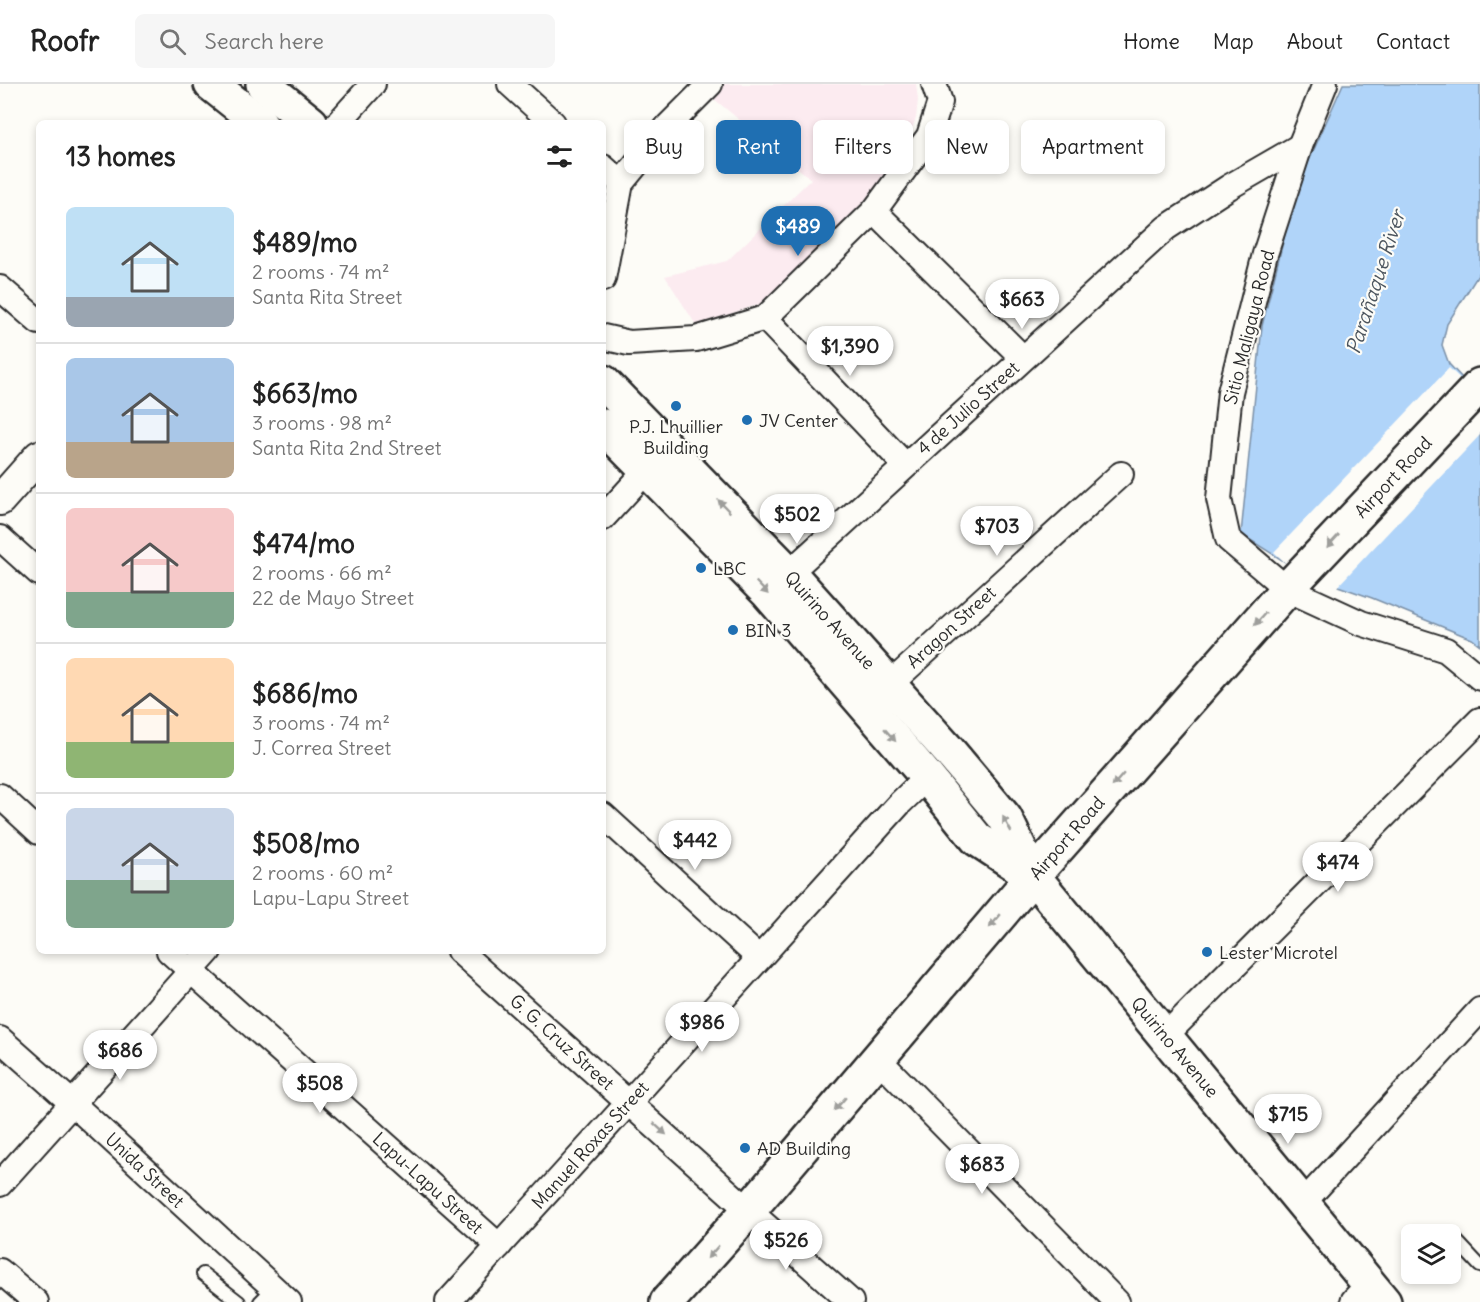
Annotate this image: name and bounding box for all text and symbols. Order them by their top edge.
search box [135,14,555,68]
text: Roofr [30,23,99,59]
icon: search [156,25,189,58]
text: Search here [204,27,324,55]
text: Home [1123,28,1180,55]
text: Map [1213,28,1254,55]
text: About [1287,28,1343,55]
text: Contact [1376,28,1450,55]
chip: Buy [624,120,704,174]
chip: Rent [716,120,801,174]
chip: Filters [813,120,913,174]
chip: New [925,120,1009,174]
chip: Apartment [1021,120,1165,174]
text: 13 homes [66,140,176,173]
icon: filters [543,140,576,173]
water label: Parañaque River [1340,204,1411,357]
pin: $489 [762,206,834,257]
text: $489 [775,213,821,238]
text: $489/mo [252,226,357,259]
icon: home [114,231,186,303]
street label: Sitio Maligaya Road [1219,247,1279,407]
text: 2 rooms · 74 m² [252,259,389,284]
pin: $663 [986,279,1058,330]
text: Santa Rita Street [252,284,402,309]
text: $663 [999,286,1045,311]
pin: $1,390 [801,326,899,377]
text: $1,390 [821,333,879,358]
street label: 4 de Julio Street [912,356,1024,460]
text: $663/mo [252,377,358,410]
icon: home [114,382,186,454]
marker: P.J. Lhuillier Building [669,399,683,413]
place label: JV Center [759,409,839,432]
text: 3 rooms · 98 m² [252,410,392,435]
marker: JV Center [740,413,754,427]
place label: P.J. Lhuillier Building [629,415,724,459]
street label: Airport Road [1349,431,1437,523]
text: Santa Rita 2nd Street [252,435,441,460]
pin: $502 [761,494,833,545]
one-way arrow [717,499,731,513]
text: $502 [774,501,820,526]
pin: $703 [961,506,1033,557]
text: $703 [974,513,1020,538]
text: $474/mo [252,527,355,560]
icon: home [114,532,186,604]
one-way arrow [1326,533,1340,547]
place label: LBC [713,557,747,580]
text: 2 rooms · 66 m² [252,560,392,585]
marker: LBC [694,561,708,575]
street label: Quirino Avenue [780,566,880,674]
one-way arrow [755,580,769,594]
street label: Aragon Street [902,581,1000,673]
text: 22 de Mayo Street [252,585,414,610]
one-way arrow [1254,611,1267,626]
place label: BIN 3 [745,619,791,642]
marker: BIN 3 [726,623,740,637]
text: $686/mo [252,677,358,710]
icon: home [114,682,186,754]
text: 3 rooms · 74 m² [252,710,390,735]
one-way arrow [883,727,896,742]
text: J. Correa Street [252,735,391,760]
one-way arrow [1112,772,1125,787]
street label: Airport Road [1024,791,1110,884]
one-way arrow [1002,815,1012,832]
pin: $442 [659,820,731,871]
text: $508/mo [252,827,360,860]
text: $442 [672,827,718,852]
icon: home [114,832,186,904]
pin: $474 [1302,842,1374,893]
text: $474 [1316,849,1360,874]
text: 2 rooms · 60 m² [252,860,393,885]
text: Lapu-Lapu Street [252,885,409,910]
one-way arrow [989,913,1002,928]
place label: Lester Microtel [1219,941,1338,964]
marker: Lester Microtel [1200,945,1214,959]
street label: G. G. Cruz Street [505,989,619,1095]
street label: Quirino Avenue [1126,992,1224,1102]
pin: $986 [666,1002,738,1053]
text: $986 [679,1009,725,1034]
pin: $686 [84,1030,156,1081]
text: $686 [97,1037,143,1062]
pin: $508 [284,1063,356,1114]
text: $508 [296,1070,344,1095]
street label: Manuel Roxas Street [527,1076,653,1214]
pin: $715 [1252,1094,1324,1145]
one-way arrow [833,1096,846,1112]
text: $715 [1268,1101,1308,1126]
one-way arrow [652,1122,667,1136]
street label: Lapu-Lapu Street [368,1127,488,1239]
street label: Unida Street [101,1128,189,1212]
place label: AD Building [757,1137,851,1160]
marker: AD Building [738,1141,752,1155]
pin: $683 [946,1144,1018,1195]
text: $683 [959,1151,1005,1176]
pin: $526 [750,1220,822,1271]
map controls [1401,1224,1461,1284]
button: layers [1401,1224,1461,1284]
text: $526 [763,1227,809,1252]
one-way arrow [707,1244,720,1259]

